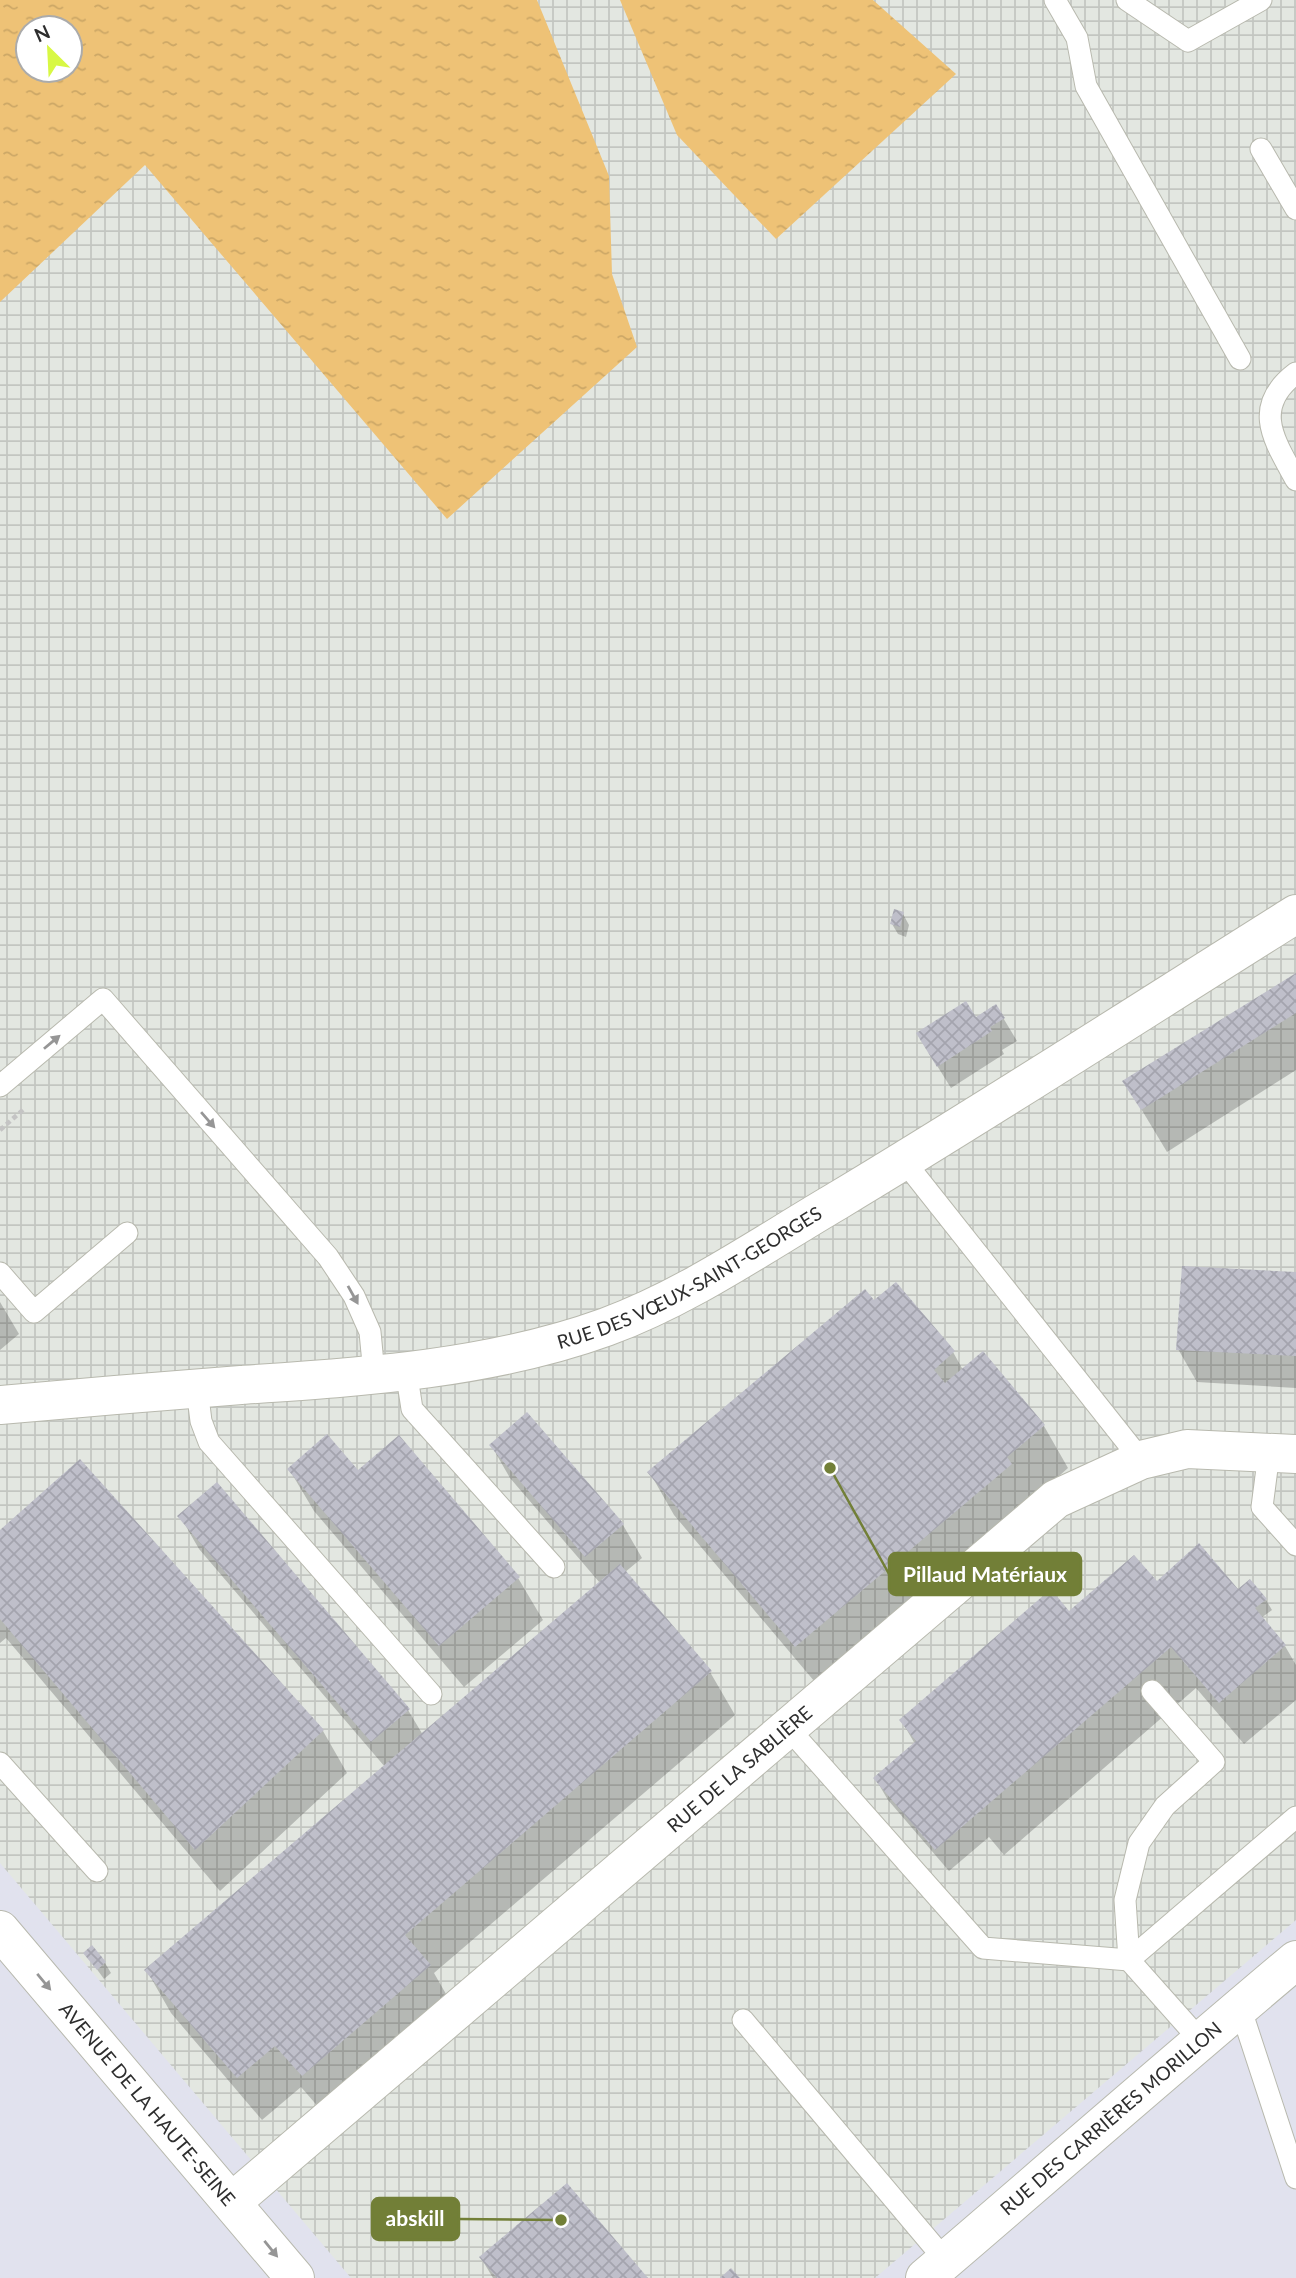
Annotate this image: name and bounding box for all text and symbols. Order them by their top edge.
north arrow [14,14,84,84]
text: N [31,20,53,46]
one-way arrow [43,1034,61,1050]
one-way arrow [200,1111,216,1129]
street label: RUE DES VŒUX-SAINT-GEORGES [554,1201,826,1353]
one-way arrow [347,1286,359,1305]
callout: Pillaud Matériaux [889,1553,1081,1595]
text: Pillaud Matériaux [903,1561,1067,1586]
street label: RUE DE LA SABLIÈRE [662,1701,816,1837]
one-way arrow [36,1973,51,1990]
street label: AVENUE DE LA HAUTE-SEINE [55,1997,241,2210]
street label: RUE DES CARRIÈRES MORILLON [995,2016,1226,2219]
callout: abskill [372,2198,459,2240]
text: abskill [386,2205,444,2230]
one-way arrow [263,2239,278,2257]

